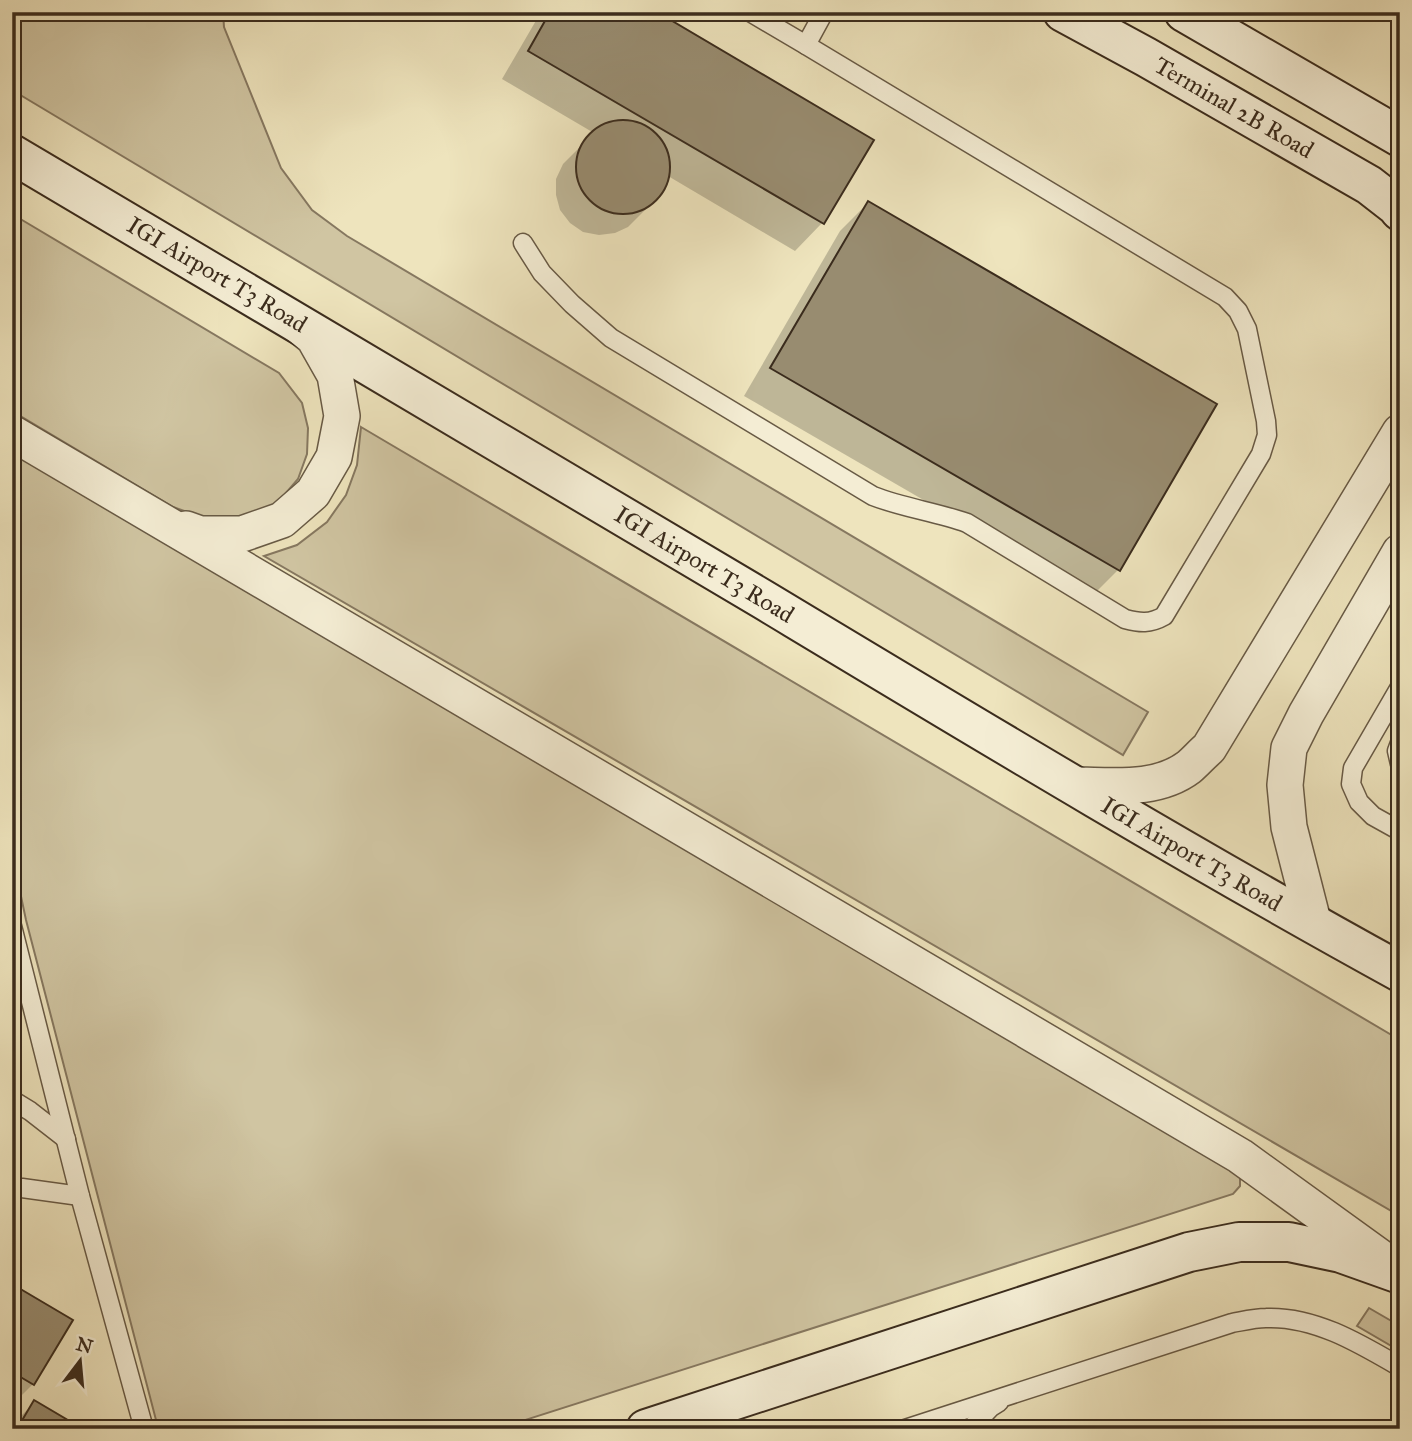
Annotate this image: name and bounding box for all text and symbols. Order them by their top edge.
street label: Terminal 2B Road [1149,50,1319,165]
street label: IGI Airport T3 Road [122,210,313,339]
street label: IGI Airport T3 Road [609,499,800,630]
street label: IGI Airport T3 Road [1096,790,1288,918]
north arrow [46,1326,116,1396]
text: N [74,1332,95,1358]

